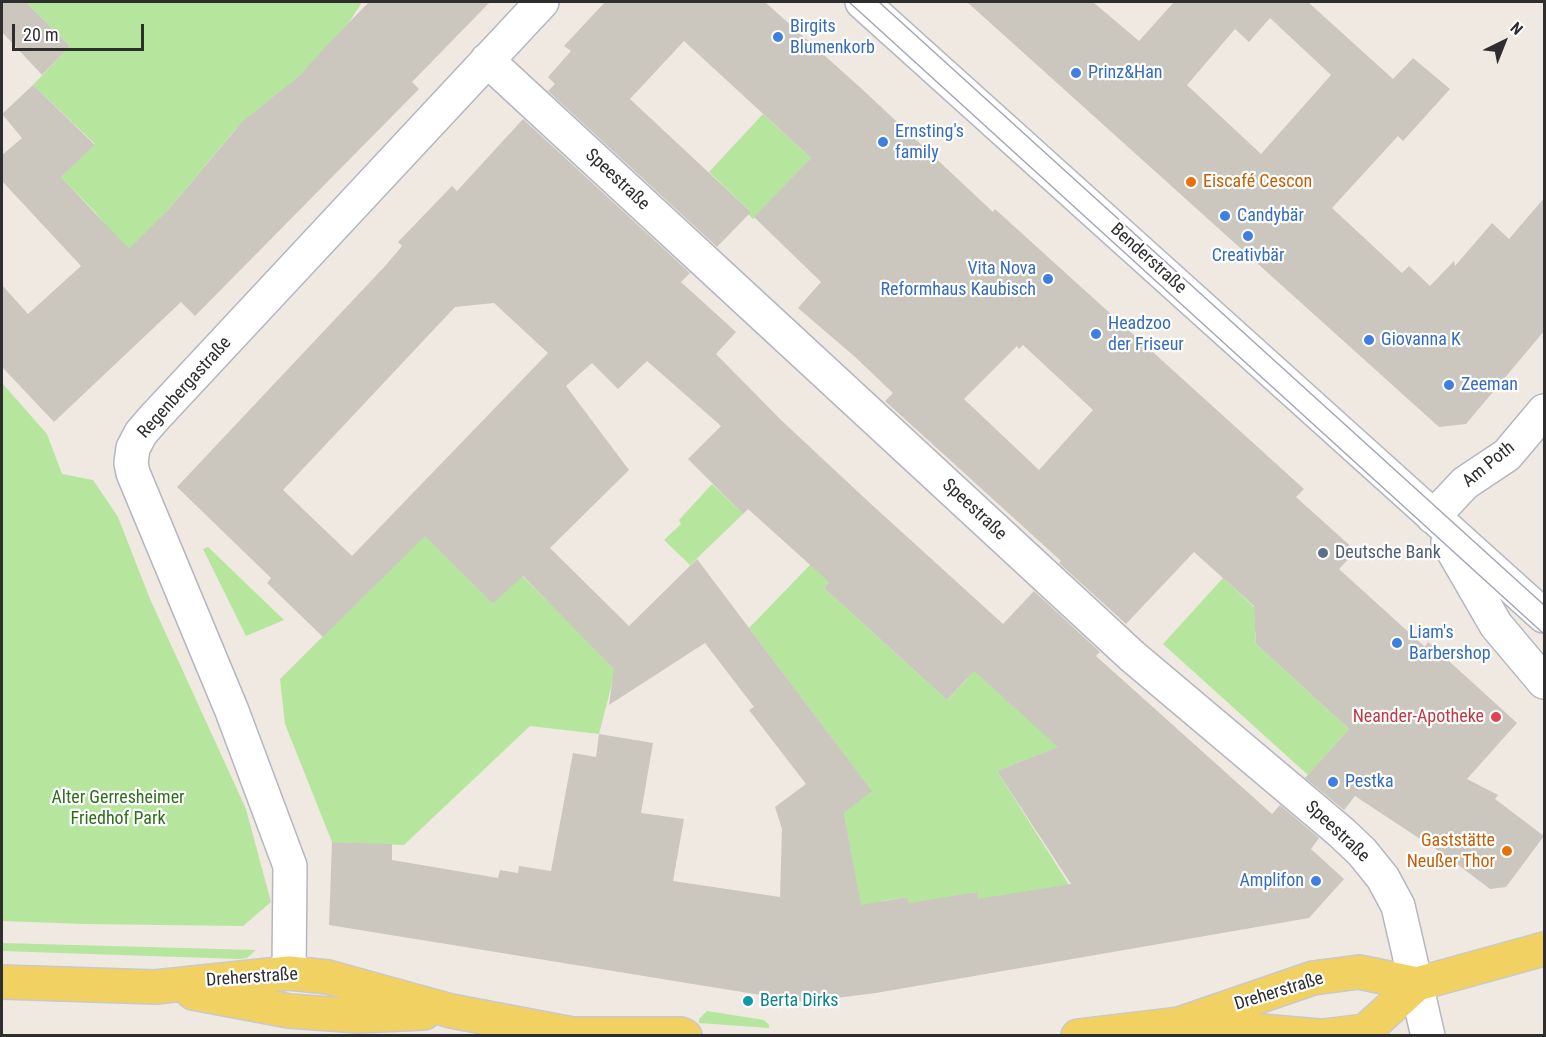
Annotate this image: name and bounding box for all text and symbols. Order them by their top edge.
scale bar [15,12,147,50]
north arrow [1474,12,1534,72]
place label: Birgits Blumenkorb [790,16,875,58]
text: N [1507,18,1527,39]
text: 20 m [23,24,58,45]
marker: Birgits Blumenkorb [771,30,785,44]
place label: Prinz&Han [1088,62,1163,84]
marker: Prinz&Han [1069,66,1083,80]
place label: Ernsting's family [895,121,964,164]
marker: Ernsting's family [876,135,890,149]
street label: Speestraße [580,145,654,215]
place label: Eiscafé Cescon [1203,171,1312,193]
marker: Eiscafé Cescon [1184,175,1198,189]
place label: Candybär [1237,205,1304,227]
marker: Candybär [1218,209,1232,223]
street label: Benderstraße [1105,219,1191,299]
marker: Creativbär [1241,229,1255,243]
place label: Creativbär [1212,245,1284,267]
place label: Vita Nova Reformhaus Kaubisch [881,258,1036,300]
marker: Vita Nova Reformhaus Kaubisch [1041,272,1055,286]
place label: Headzoo der Friseur [1108,313,1184,356]
marker: Headzoo der Friseur [1089,327,1103,341]
place label: Giovanna K [1381,329,1461,351]
street label: Regenbergastraße [134,333,236,443]
marker: Giovanna K [1362,333,1376,347]
place label: Zeeman [1461,374,1518,396]
marker: Zeeman [1442,378,1456,392]
street label: Am Poth [1459,437,1519,493]
street label: Speestraße [937,475,1011,545]
place label: Deutsche Bank [1335,542,1441,564]
marker: Deutsche Bank [1316,546,1330,560]
place label: Liam's Barbershop [1409,622,1491,664]
marker: Liam's Barbershop [1390,636,1404,650]
place label: Neander-Apotheke [1353,706,1484,728]
marker: Neander-Apotheke [1489,710,1503,724]
place label: Pestka [1345,771,1394,793]
marker: Pestka [1326,775,1340,789]
park label: Alter Gerresheimer Friedhof Park [51,787,185,830]
street label: Speestraße [1300,797,1374,867]
place label: Gaststätte Neußer Thor [1407,830,1495,872]
marker: Gaststätte Neußer Thor [1500,844,1514,858]
place label: Amplifon [1239,870,1304,892]
marker: Amplifon [1309,874,1323,888]
street label: Dreherstraße [205,964,299,992]
street label: Dreherstraße [1232,968,1326,1016]
place label: Berta Dirks [760,990,838,1012]
marker: Berta Dirks [741,994,755,1008]

